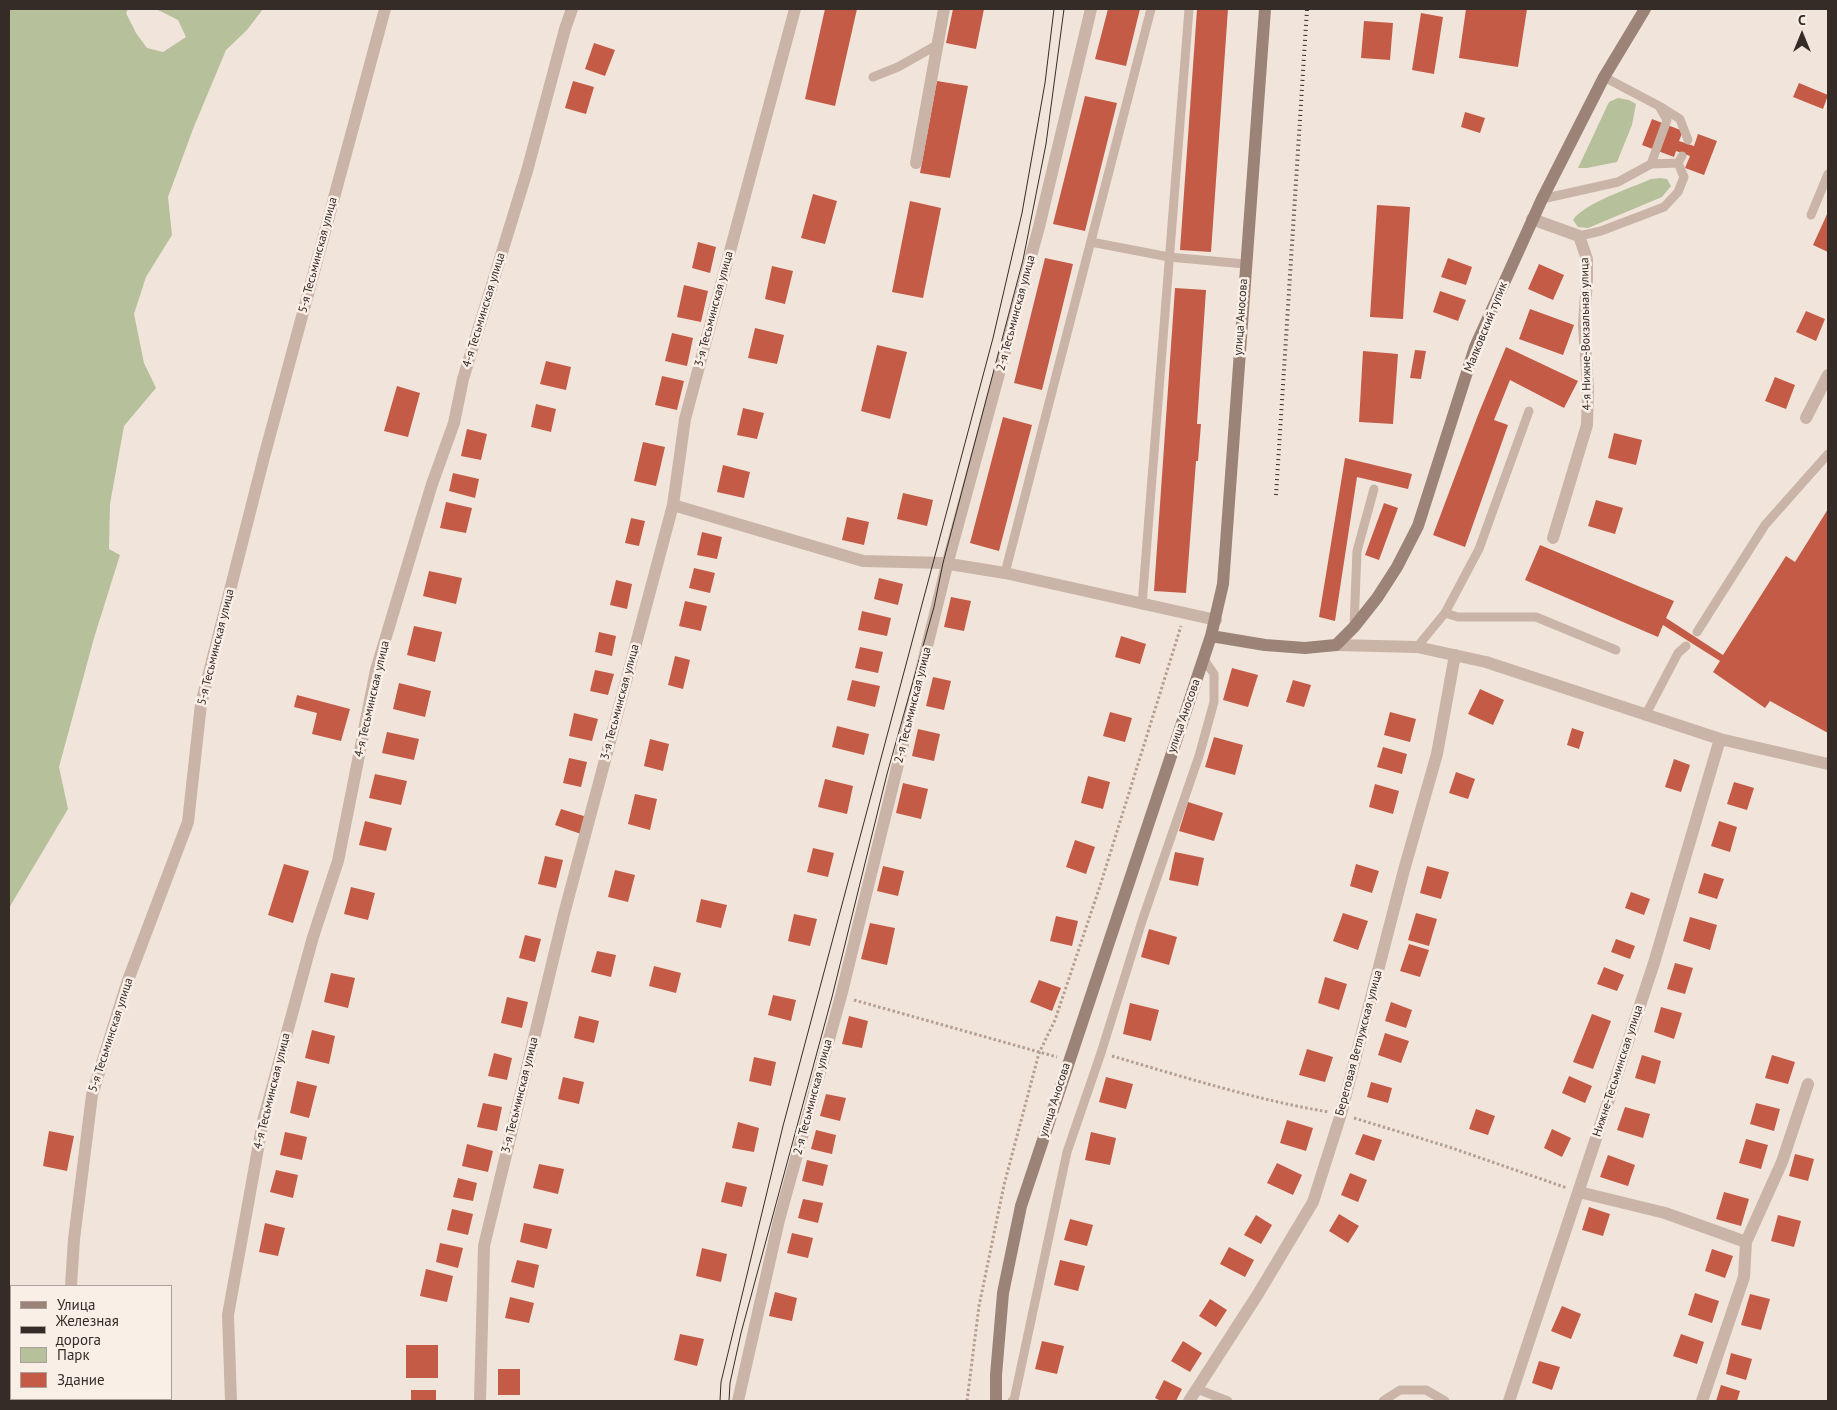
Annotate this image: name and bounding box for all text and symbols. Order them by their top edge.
north arrow [1777,10,1827,60]
text: С [1798,11,1806,29]
street label: 5-я Тесьминская улица [296,196,340,314]
street label: 3-я Тесьминская улица [692,250,736,368]
street label: 4-я Тесьминская улица [460,251,508,369]
street label: 2-я Тесьминская улица [994,254,1038,372]
street label: 4-я Нижне-Вокзальная улица [1577,257,1595,411]
street label: улица Аносова [1231,278,1251,356]
street label: Малковский тупик [1461,280,1511,374]
street label: 5-я Тесьминская улица [195,587,237,707]
street label: 4-я Тесьминская улица [352,639,392,759]
street label: 3-я Тесьминская улица [598,643,642,761]
street label: 2-я Тесьминская улица [892,645,934,765]
street label: улица Аносова [1165,677,1203,755]
street label: Береговая Ветлужская улица [1333,968,1385,1118]
street label: 5-я Тесьминская улица [86,976,136,1094]
street label: Нижне-Тесьминская улица [1590,1003,1646,1139]
street label: 4-я Тесьминская улица [251,1031,293,1151]
street label: 3-я Тесьминская улица [499,1035,541,1155]
street label: 2-я Тесьминская улица [791,1038,835,1156]
street label: улица Аносова [1036,1061,1074,1139]
legend [10,1285,172,1400]
text: Улица [57,1295,95,1314]
text: Железная дорога [56,1311,119,1349]
text: Парк [57,1345,90,1364]
text: Здание [57,1370,105,1389]

